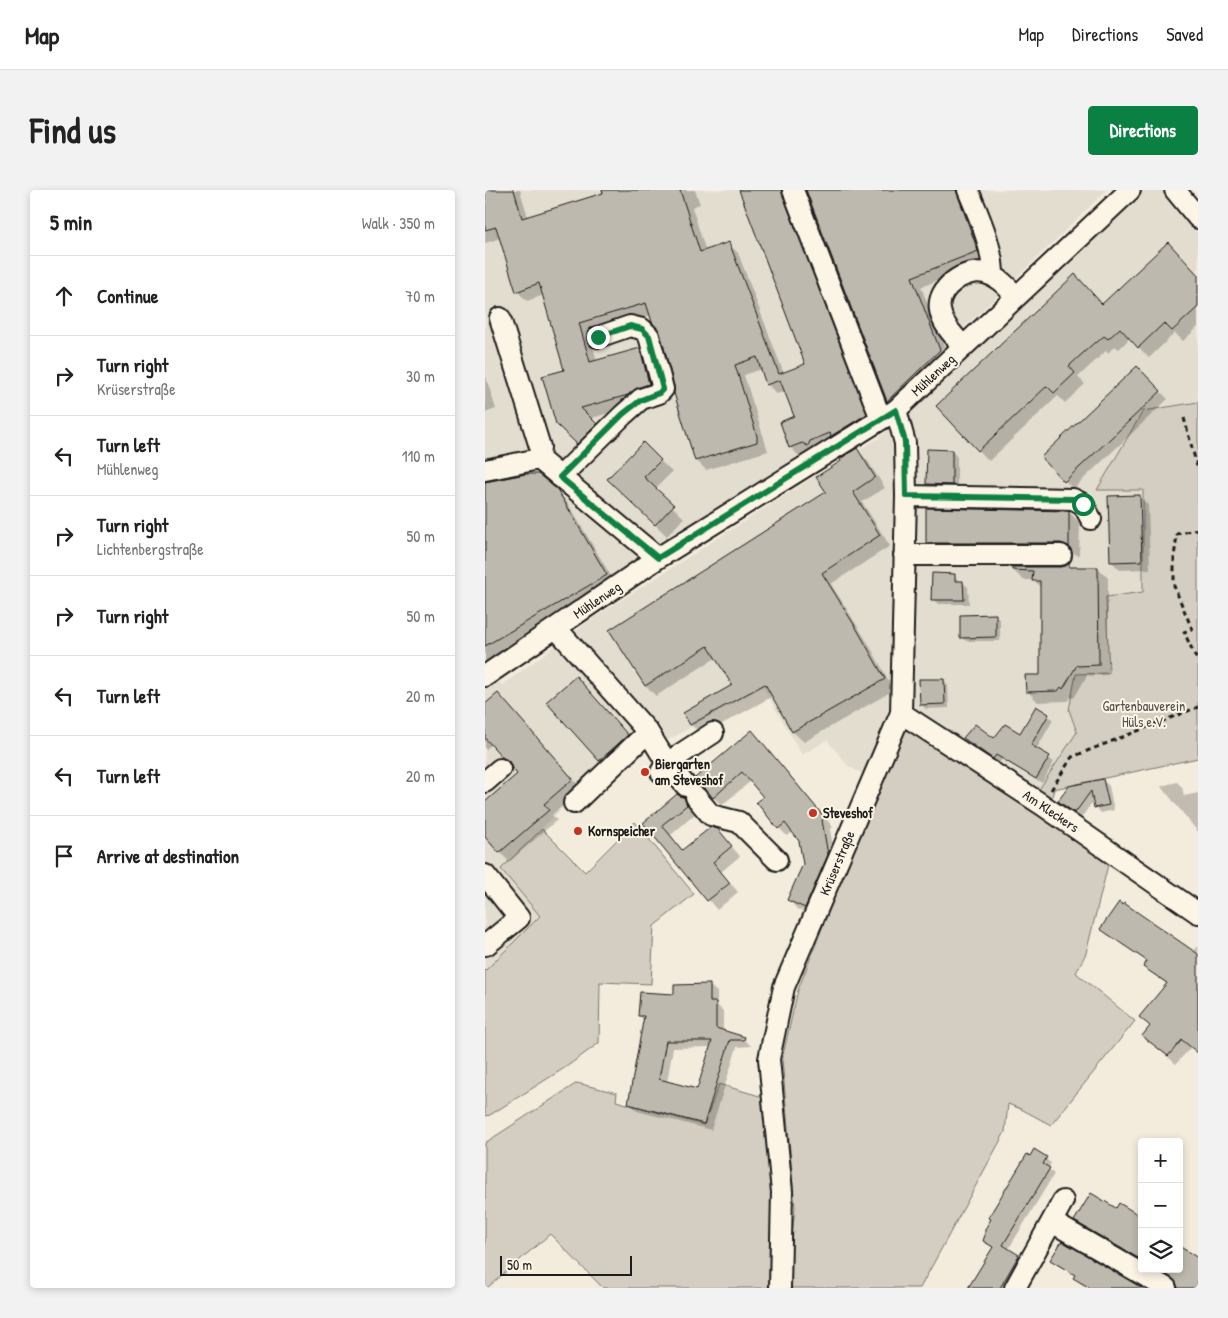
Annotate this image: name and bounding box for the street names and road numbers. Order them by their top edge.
street label: Mühlenweg [907,349,959,401]
street label: Mühlenweg [569,577,625,623]
street label: Am Kleckers [1020,785,1083,836]
street label: Krüserstraße [814,827,860,899]

